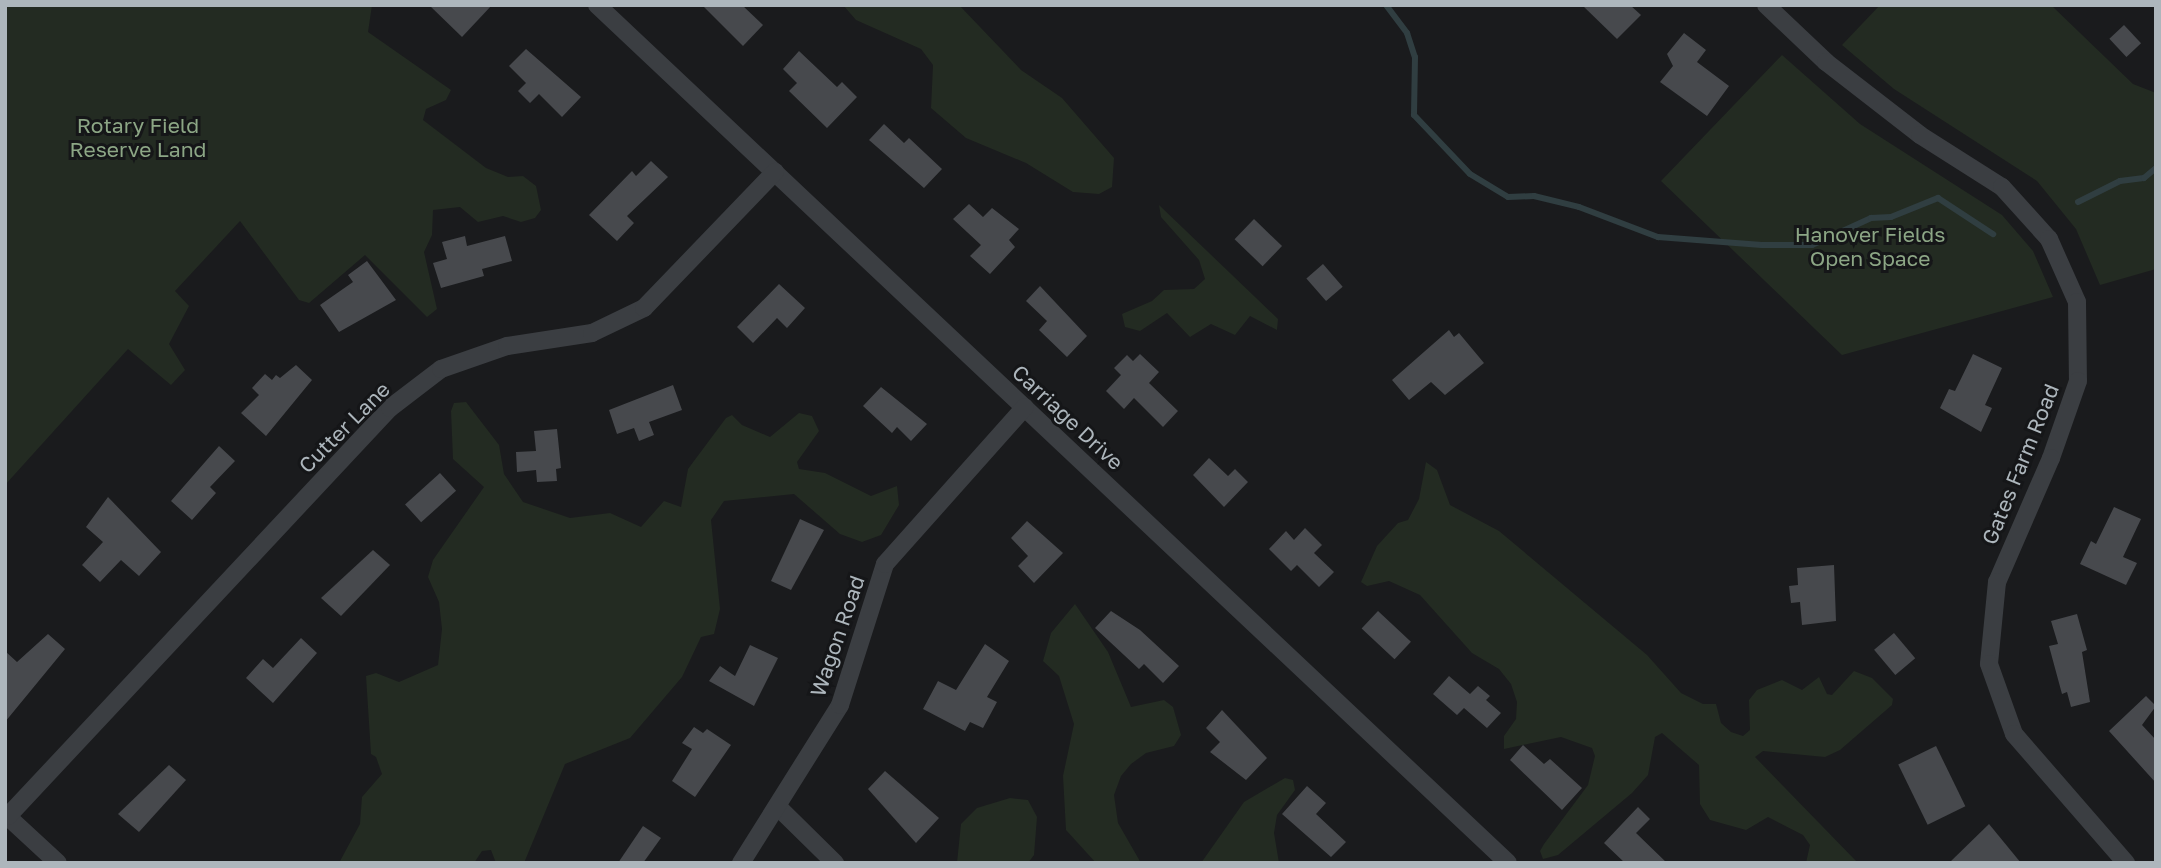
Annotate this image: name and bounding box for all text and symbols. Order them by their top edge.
park label: Rotary Field Reserve Land [69,112,207,162]
park label: Hanover Fields Open Space [1795,221,1945,271]
street label: Carriage Drive [1007,359,1129,475]
street label: Cutter Lane [293,376,395,478]
street label: Gates Farm Road [1976,380,2064,548]
street label: Wagon Road [805,572,869,700]

